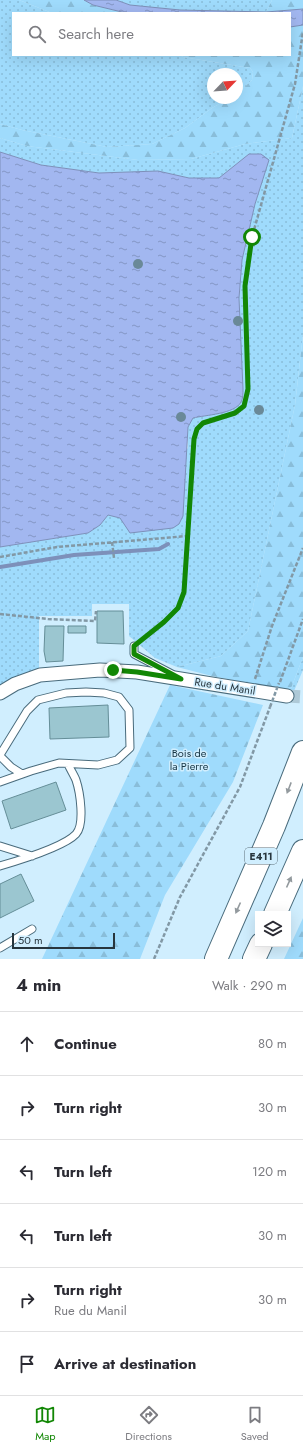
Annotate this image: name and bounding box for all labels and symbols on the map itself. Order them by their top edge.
north arrow [207,68,243,104]
route start [243,228,261,246]
route end [104,661,122,679]
street label: Rue du Manil [193,673,257,699]
park label: Bois de la Pierre [170,745,209,774]
one-way arrow [285,783,291,795]
road number: E411 [245,848,277,864]
one-way arrow [286,877,292,888]
one-way arrow [235,902,242,914]
scale bar [12,931,115,950]

